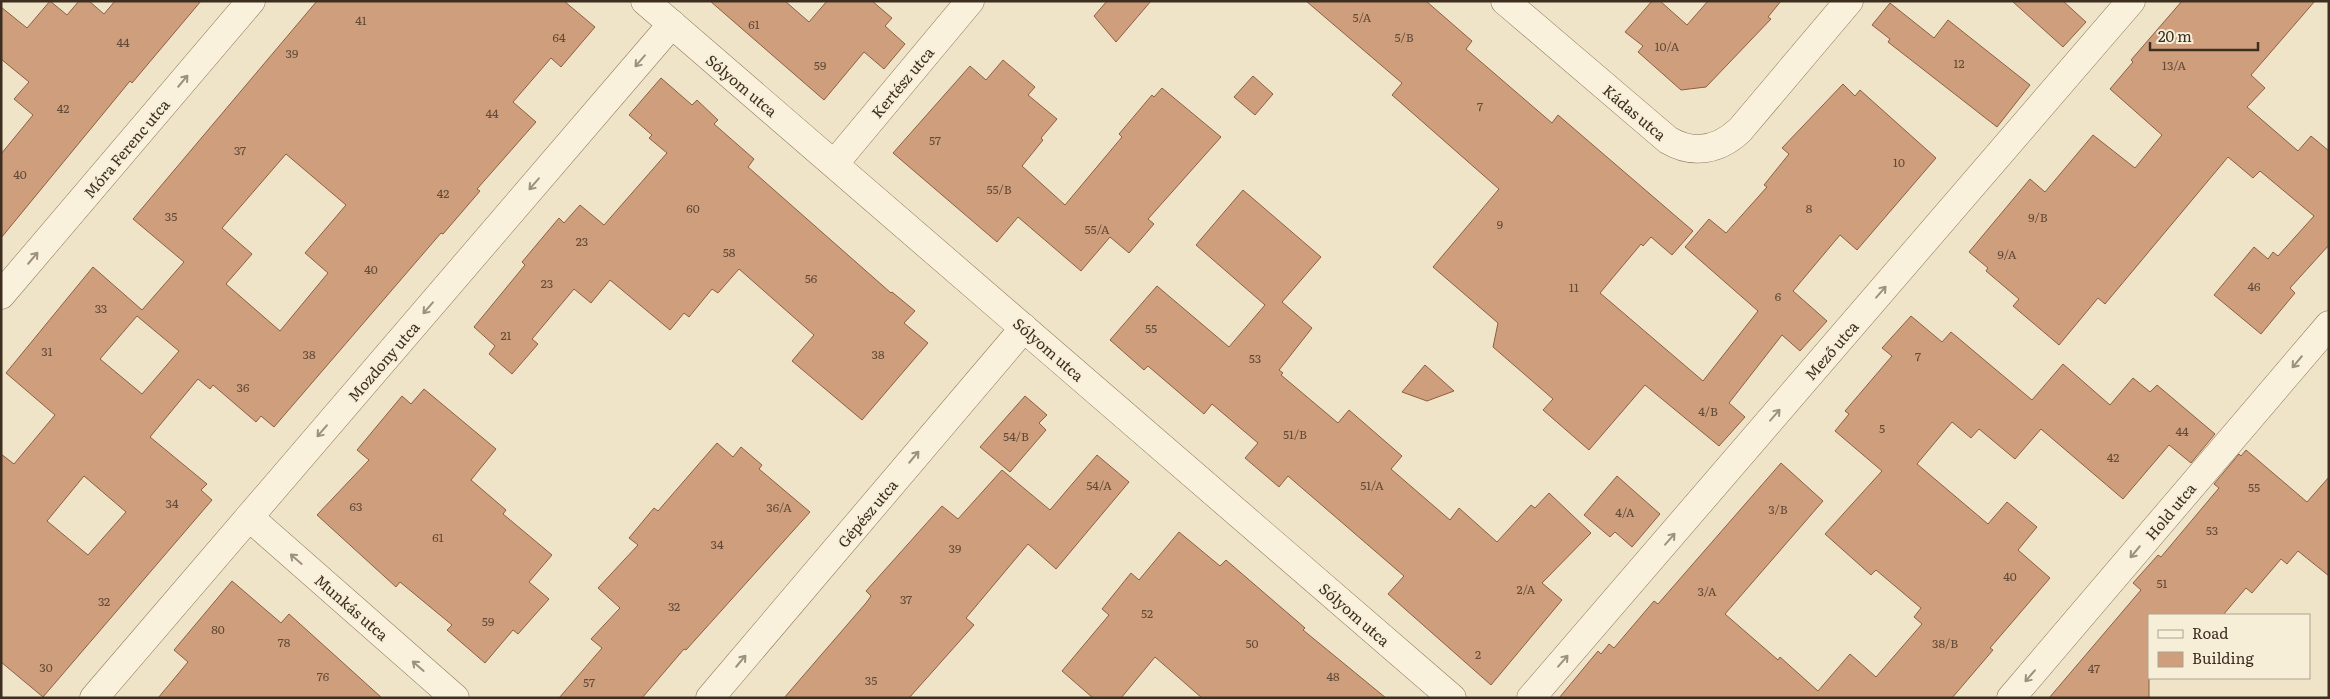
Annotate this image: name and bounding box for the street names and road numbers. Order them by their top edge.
street label: Kertész utca [865,41,939,123]
street label: Sólyom utca [701,48,783,122]
street label: Kádas utca [1598,79,1672,146]
street label: Móra Ferenc utca [78,93,175,203]
street label: Sólyom utca [1009,312,1090,387]
street label: Mozdony utca [342,315,425,406]
street label: Mező utca [1799,315,1864,385]
street label: Gépész utca [831,473,903,552]
street label: Hold utca [2139,477,2201,545]
street label: Munkás utca [310,568,395,646]
street label: Sólyom utca [1315,577,1396,652]

